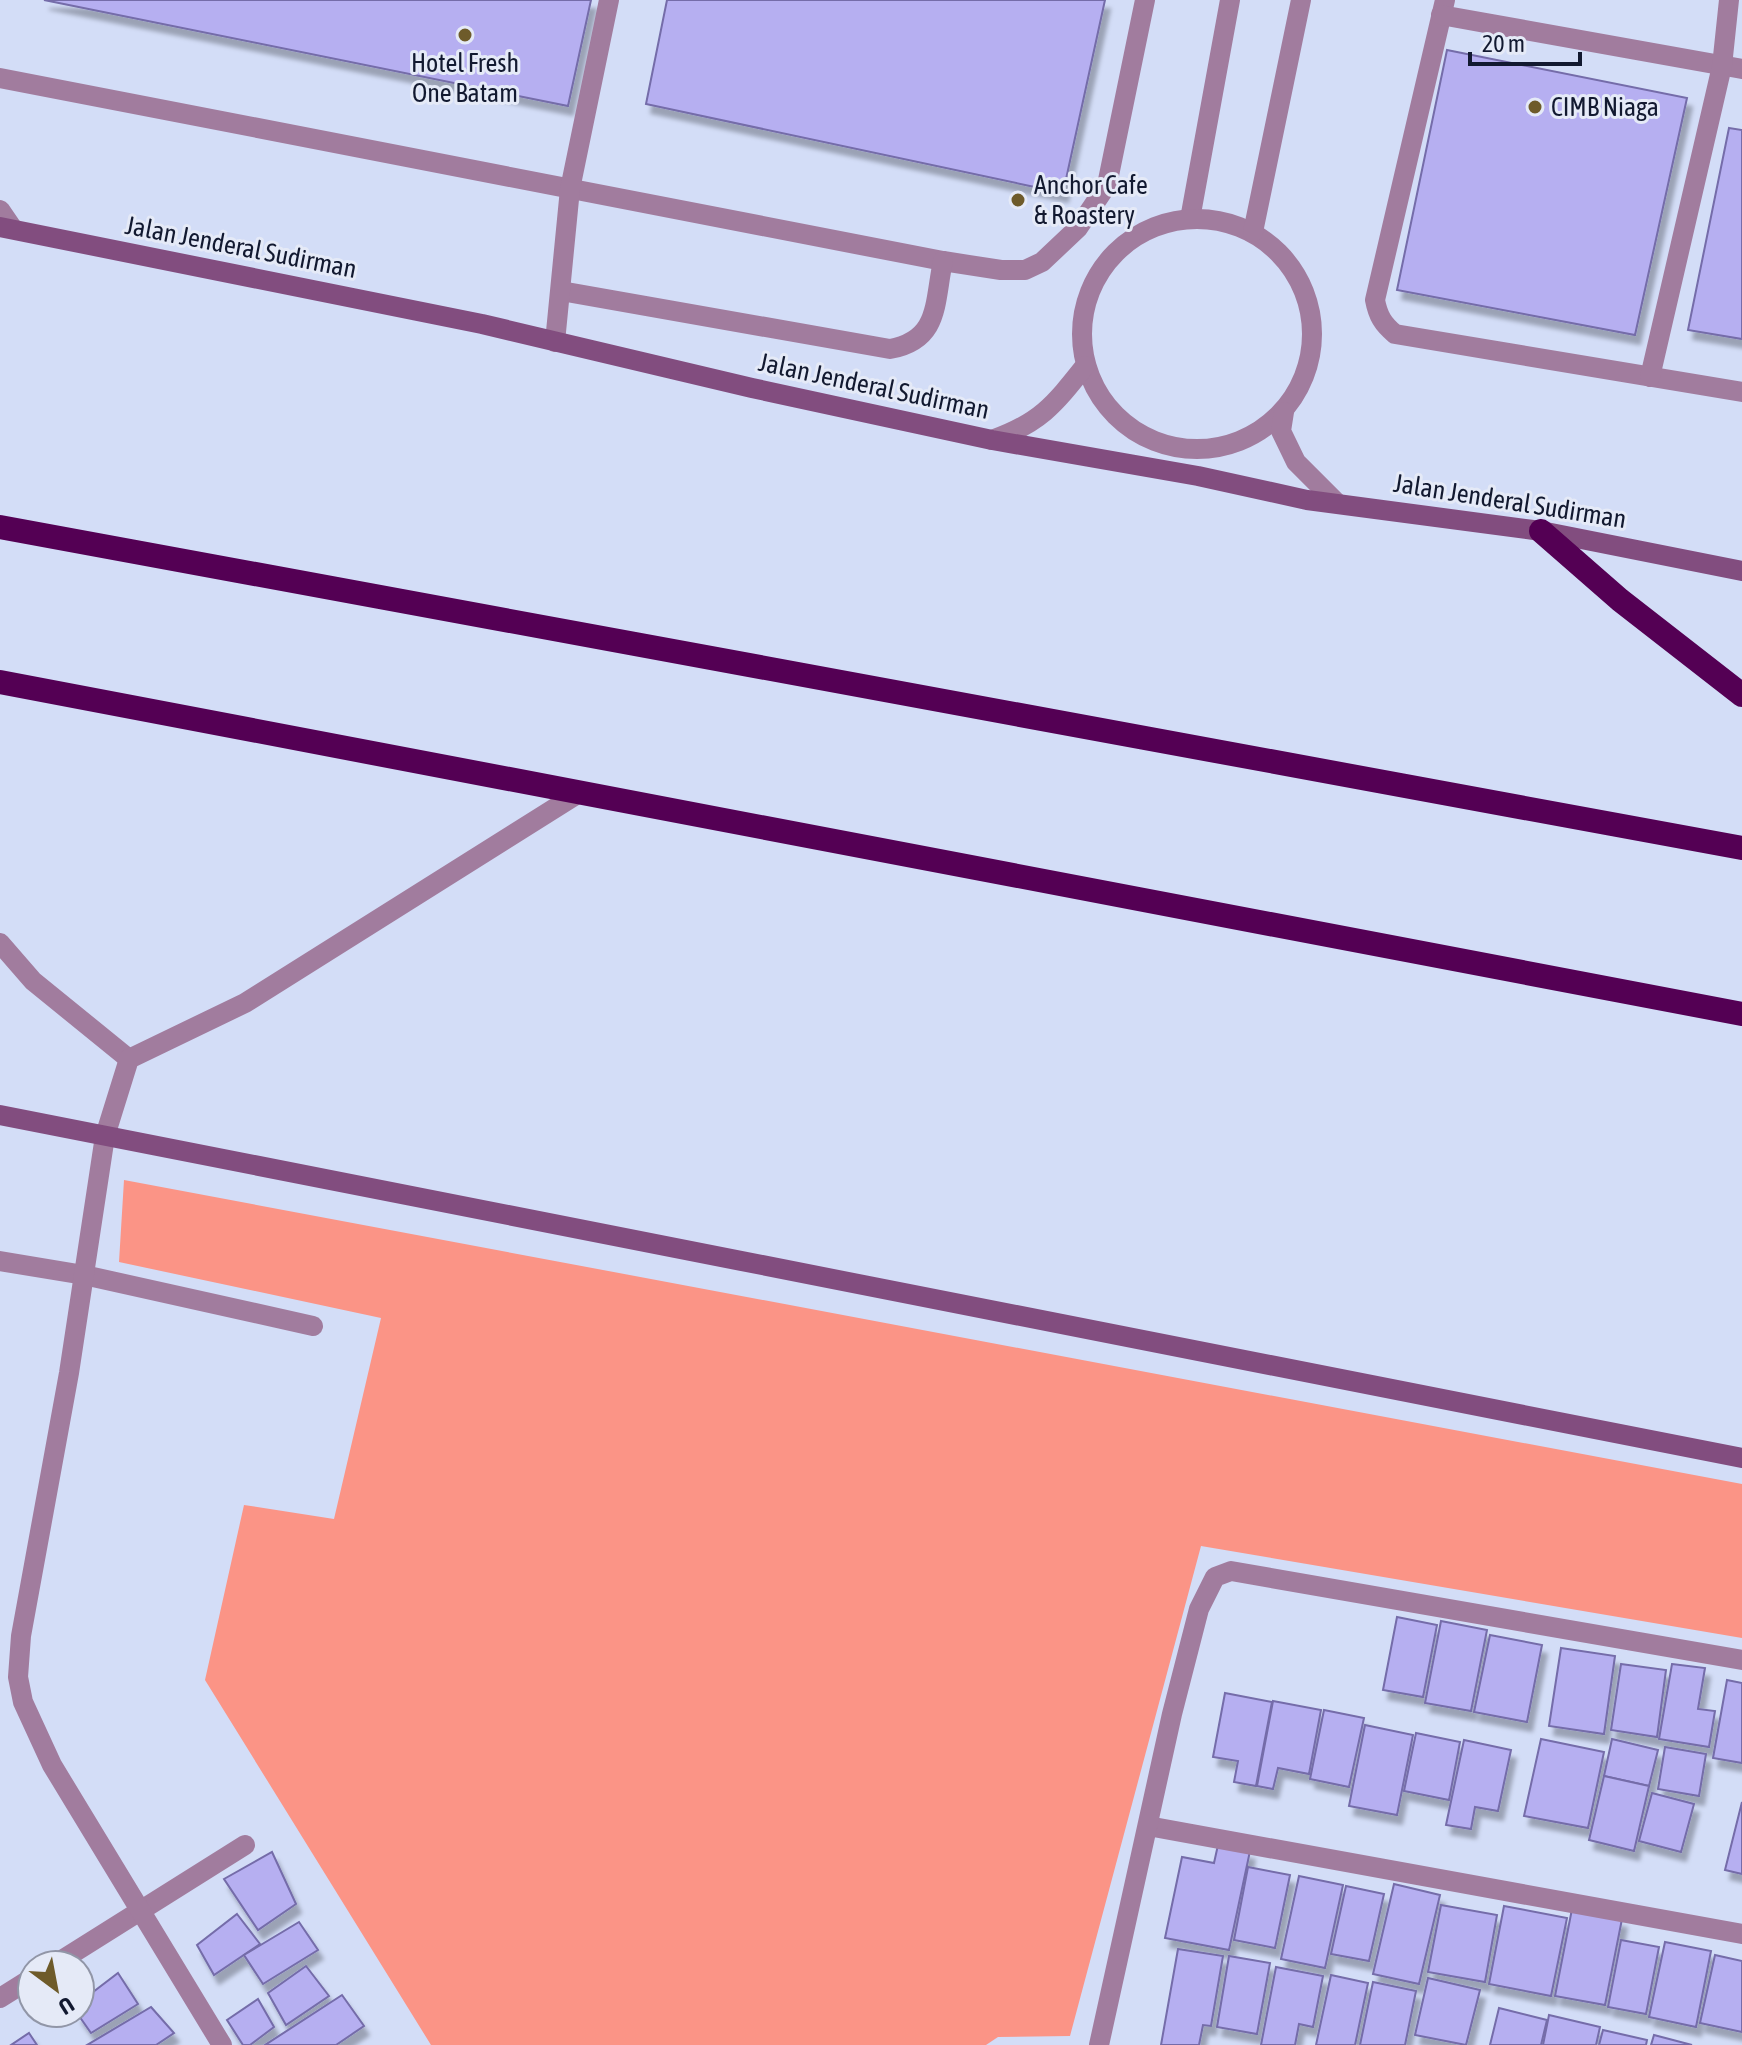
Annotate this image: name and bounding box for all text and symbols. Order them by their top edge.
scale bar [1470,16,1580,66]
marker: Hotel Fresh One Batam [456,26,474,44]
text: 20 m [1482,30,1525,57]
place label: Hotel Fresh One Batam [411,48,519,108]
place label: CIMB Niaga [1551,92,1659,122]
marker: CIMB Niaga [1526,98,1544,116]
place label: Anchor Cafe & Roastery [1034,170,1148,230]
marker: Anchor Cafe & Roastery [1009,191,1027,209]
street label: Jalan Jenderal Sudirman [123,210,359,284]
street label: Jalan Jenderal Sudirman [756,347,992,425]
street label: Jalan Jenderal Sudirman [1392,468,1628,534]
north arrow [16,1949,96,2029]
text: U [54,1991,79,2020]

